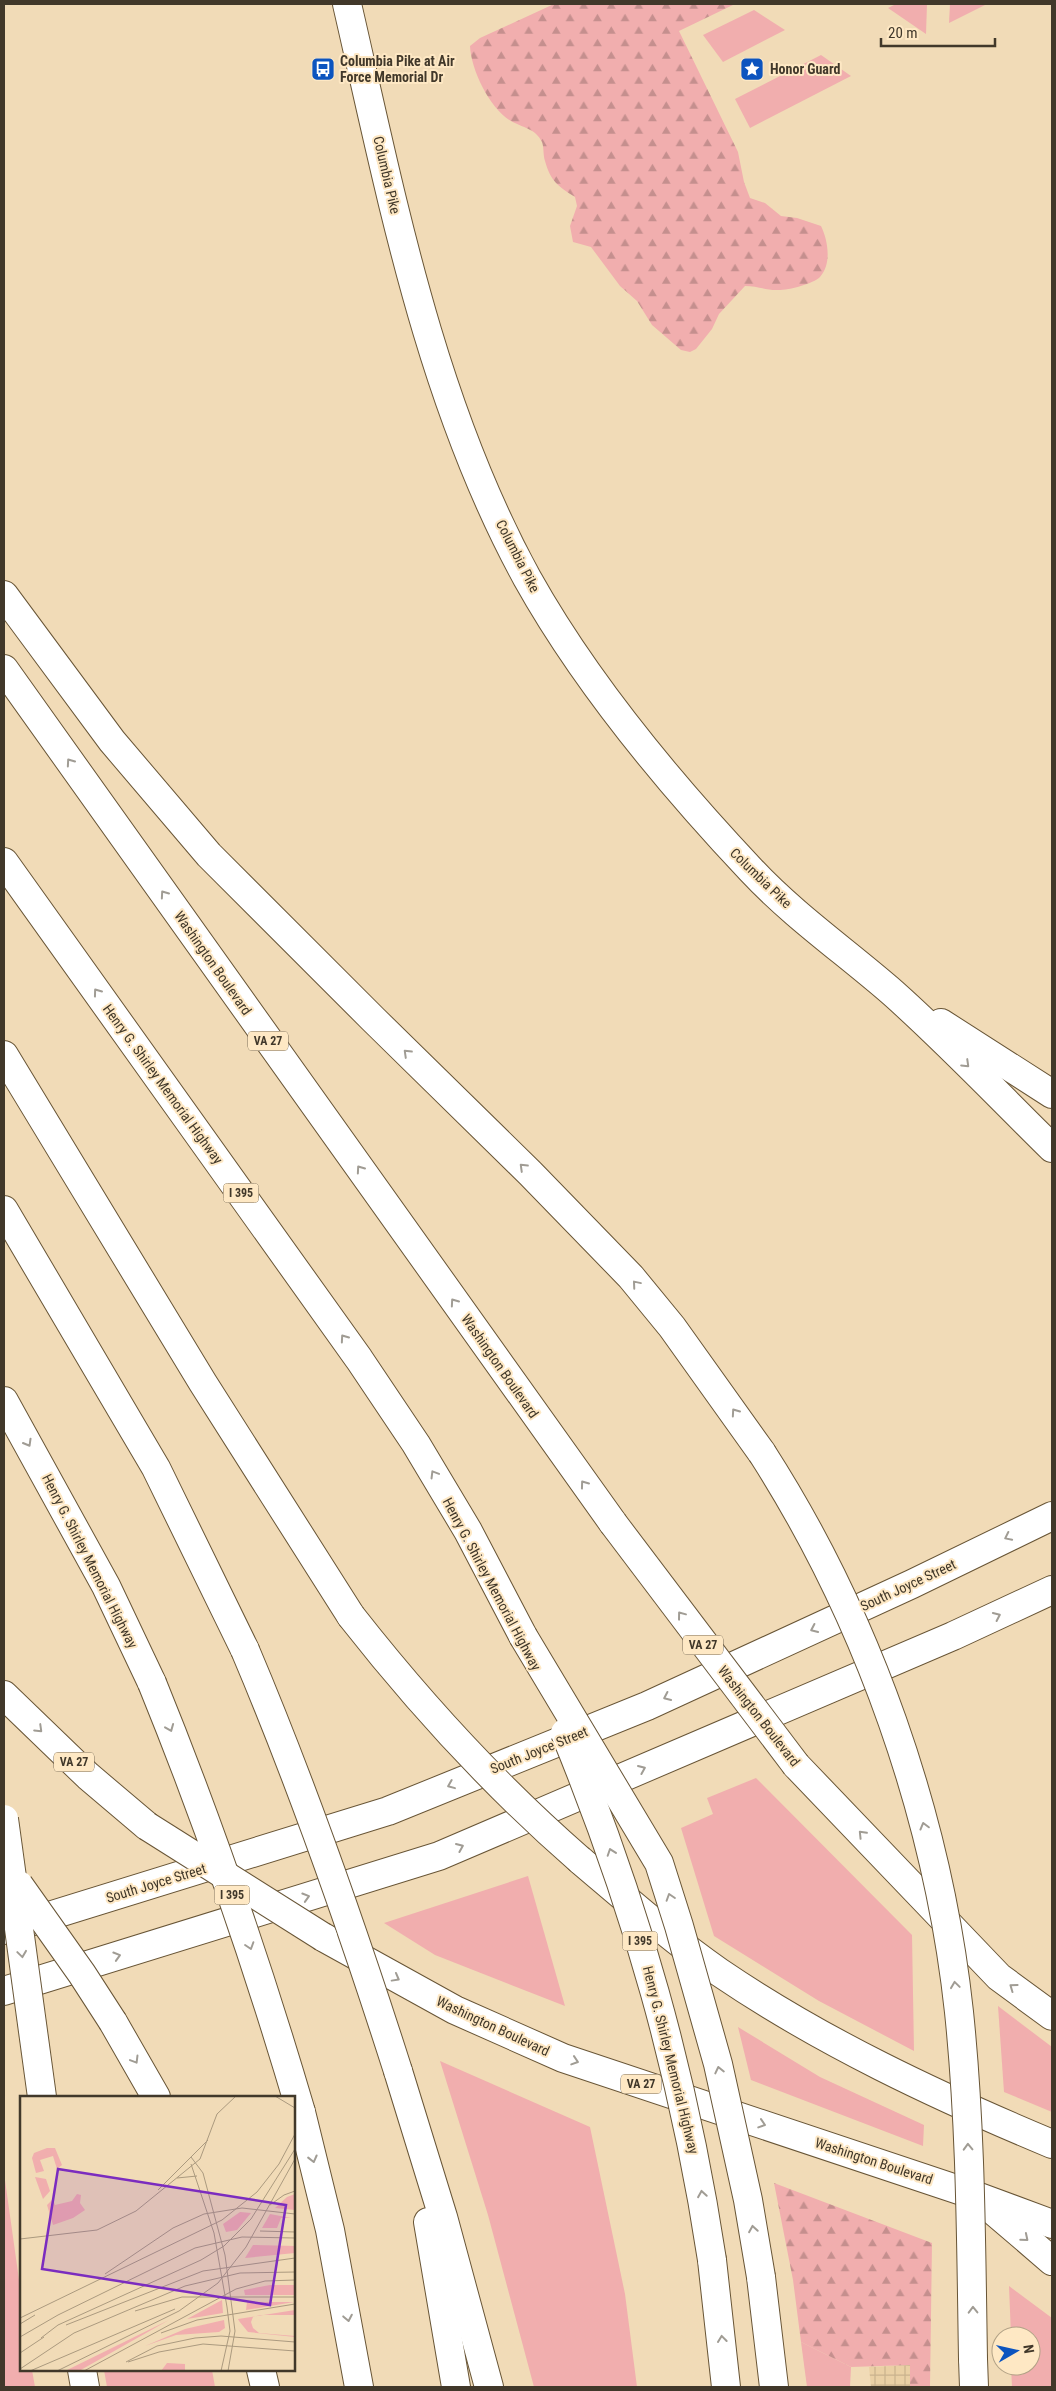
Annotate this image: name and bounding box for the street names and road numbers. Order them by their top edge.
street label: Columbia Pike [370,135,404,216]
street label: Columbia Pike [493,517,543,595]
street label: Columbia Pike [727,845,795,912]
street label: Washington Boulevard [171,908,255,1018]
street label: Henry G. Shirley Memorial Highway [100,1001,226,1167]
road number: VA 27 [248,1032,288,1050]
road number: I 395 [224,1184,258,1202]
street label: Washington Boulevard [458,1311,542,1421]
street label: Henry G. Shirley Memorial Highway [39,1471,141,1651]
street label: Henry G. Shirley Memorial Highway [440,1495,545,1673]
street label: South Joyce Street [858,1556,958,1614]
road number: VA 27 [683,1636,723,1654]
street label: Washington Boulevard [715,1663,803,1769]
street label: South Joyce Street [488,1723,590,1777]
road number: VA 27 [54,1752,94,1771]
street label: South Joyce Street [104,1860,208,1906]
road number: I 395 [214,1886,250,1904]
road number: I 395 [622,1932,658,1950]
street label: Henry G. Shirley Memorial Highway [640,1964,702,2156]
street label: Washington Boulevard [434,1993,552,2059]
road number: VA 27 [621,2074,661,2094]
street label: Washington Boulevard [813,2134,935,2188]

